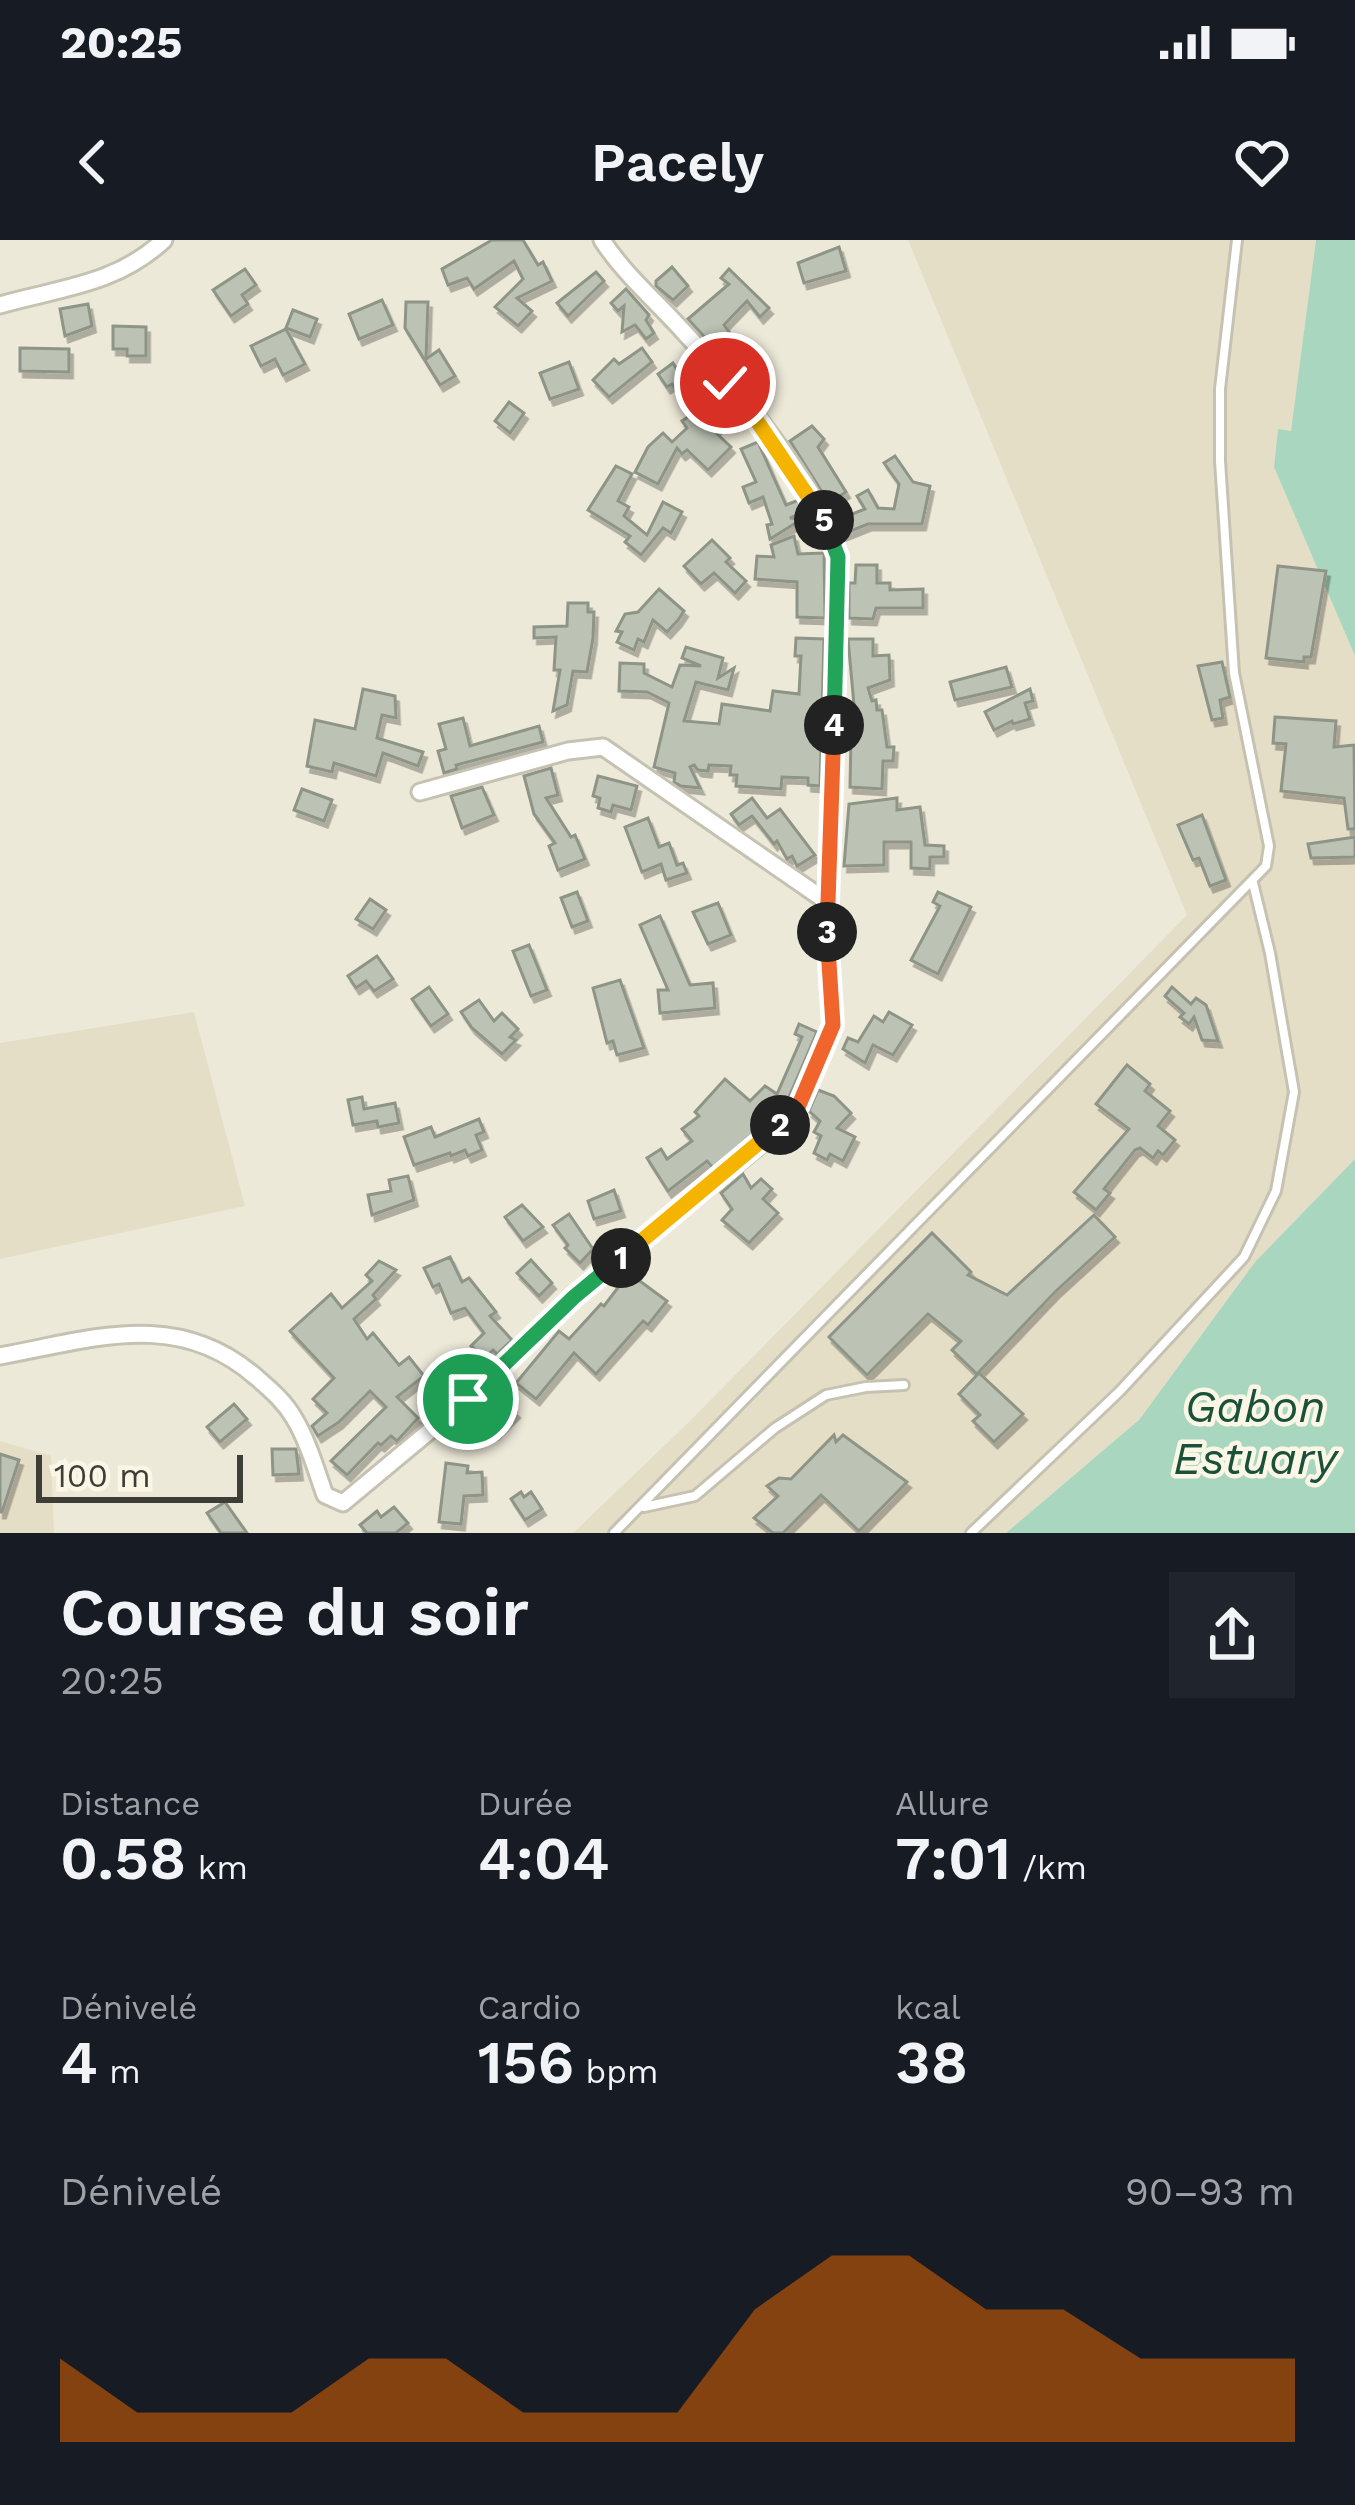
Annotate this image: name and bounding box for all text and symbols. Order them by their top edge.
text: 20:25 [60,16,182,69]
icon: back [60,129,126,195]
icon: heart [1229,129,1295,195]
text: Pacely [591,131,764,194]
pin [674,332,776,434]
icon: check [692,350,758,416]
pin: 5 [794,490,854,550]
text: 5 [814,500,834,539]
pin: 4 [804,695,864,755]
text: 4 [823,705,845,744]
pin: 3 [797,902,857,962]
text: 3 [817,912,837,951]
pin: 2 [750,1095,810,1155]
text: 2 [770,1105,790,1144]
pin: 1 [591,1228,651,1288]
text: 1 [614,1238,628,1277]
pin [417,1348,519,1450]
icon: arrive [435,1366,501,1432]
water label: Gabon Estuary [1173,1380,1340,1485]
scale bar [36,1449,243,1502]
text: 100 m [54,1456,151,1495]
button: share [1169,1572,1295,1698]
text: Course du soir [60,1574,529,1651]
text: 20:25 [60,1658,164,1703]
text: Distance [60,1784,200,1823]
text: Durée [478,1784,573,1823]
text: Allure [895,1784,990,1823]
text: 0.58 [60,1823,186,1894]
text: 4:04 [478,1823,610,1894]
text: 7:01 [895,1823,1011,1894]
text: km [186,1848,248,1887]
text: /km [1011,1848,1087,1887]
text: Dénivelé [60,1988,197,2027]
text: Cardio [478,1988,581,2027]
text: kcal [895,1988,961,2027]
text: 4 [60,2027,98,2098]
text: 156 [478,2027,574,2098]
text: 38 [895,2027,968,2098]
text: m [98,2052,141,2091]
text: bpm [574,2052,658,2091]
text: Dénivelé [60,2169,222,2214]
text: 90–93 m [1125,2169,1295,2214]

